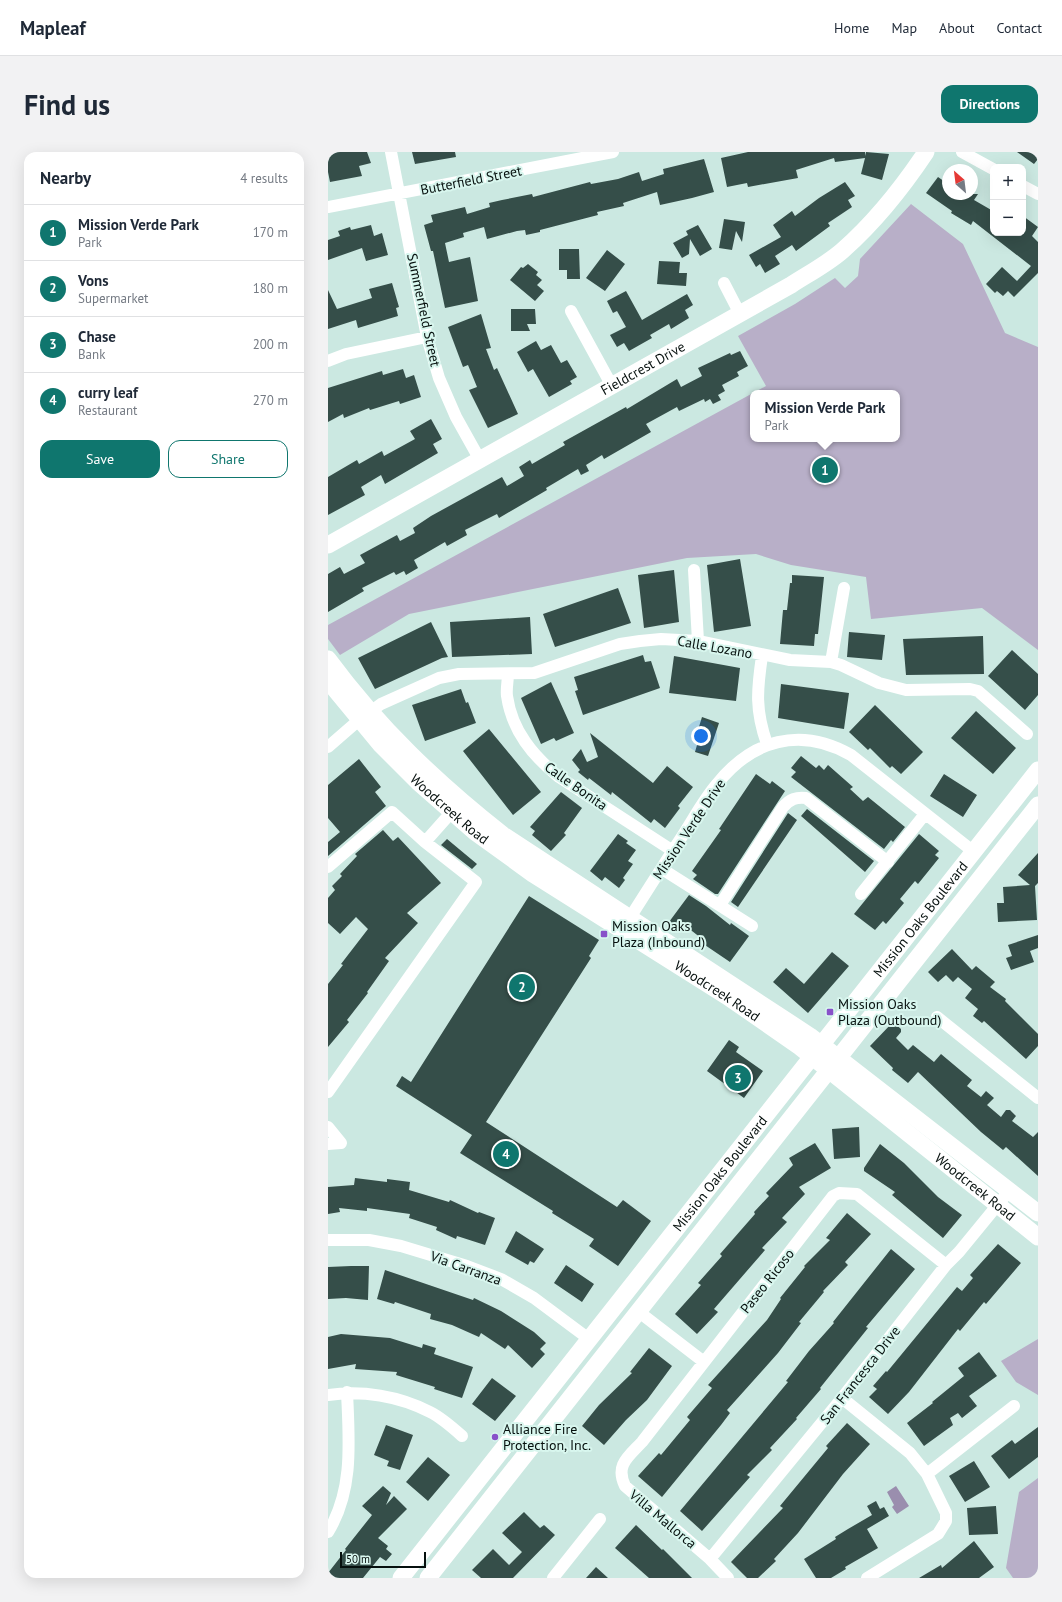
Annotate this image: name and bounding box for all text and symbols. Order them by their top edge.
text: Mapleaf [20,16,86,40]
text: Home [834,19,869,37]
text: Map [891,19,917,37]
text: About [939,19,975,37]
text: Contact [997,19,1042,37]
button: Directions [941,85,1038,123]
text: Find us [24,86,110,123]
street label: Butterfield Street [419,161,523,199]
north arrow [942,164,978,200]
map controls [990,164,1026,236]
button: + [990,164,1026,200]
text: Nearby [40,167,91,189]
text: 4 results [240,170,288,187]
button: − [990,200,1026,236]
text: Mission Verde Park [78,215,199,234]
text: 1 [49,224,57,241]
text: 170 m [253,224,288,241]
text: Park [78,234,102,251]
street label: Summerfield Street [403,252,445,369]
text: Vons [78,271,108,290]
text: 2 [49,280,57,297]
text: 180 m [253,280,288,297]
text: Supermarket [78,290,148,307]
text: Chase [78,327,116,346]
text: 3 [49,336,57,353]
text: 200 m [253,336,288,353]
street label: Fieldcrest Drive [597,337,688,399]
text: Bank [78,346,105,363]
text: curry leaf [78,383,138,402]
popup [750,390,900,442]
text: 4 [49,392,57,409]
text: 270 m [253,392,288,409]
text: Mission Verde Park [765,398,885,417]
text: Restaurant [78,402,137,419]
text: Park [765,417,789,434]
button: Save [40,440,160,478]
button: Share [168,440,288,478]
pin: 1 [812,455,838,485]
street label: Calle Lozano [676,632,754,662]
your location [691,726,711,746]
street label: Calle Bonita [541,758,611,814]
street label: Woodcreek Road [406,770,492,848]
street label: Mission Verde Drive [649,775,729,883]
street label: Mission Oaks Boulevard [869,858,972,981]
place label: Mission Oaks Plaza (Inbound) [612,917,705,951]
marker: Mission Oaks Plaza (Inbound) [599,929,609,939]
street label: Woodcreek Road [671,956,763,1025]
pin: 2 [509,972,535,1002]
place label: Mission Oaks Plaza (Outbound) [838,995,941,1029]
marker: Mission Oaks Plaza (Outbound) [825,1007,835,1017]
pin: 3 [725,1063,751,1093]
street label: Mission Oaks Boulevard [669,1112,771,1235]
pin: 4 [493,1139,519,1169]
street label: Woodcreek Road [931,1149,1019,1224]
street label: Paseo Ricoso [736,1245,798,1317]
street label: Via Carranza [427,1246,504,1289]
street label: San Francesca Drive [816,1322,904,1428]
place label: Alliance Fire Protection, Inc. [503,1420,591,1454]
marker: Alliance Fire Protection, Inc. [490,1432,500,1442]
street label: Villa Mallorca [625,1485,700,1552]
scale bar [340,1550,426,1569]
text: 50 m [346,1552,370,1566]

